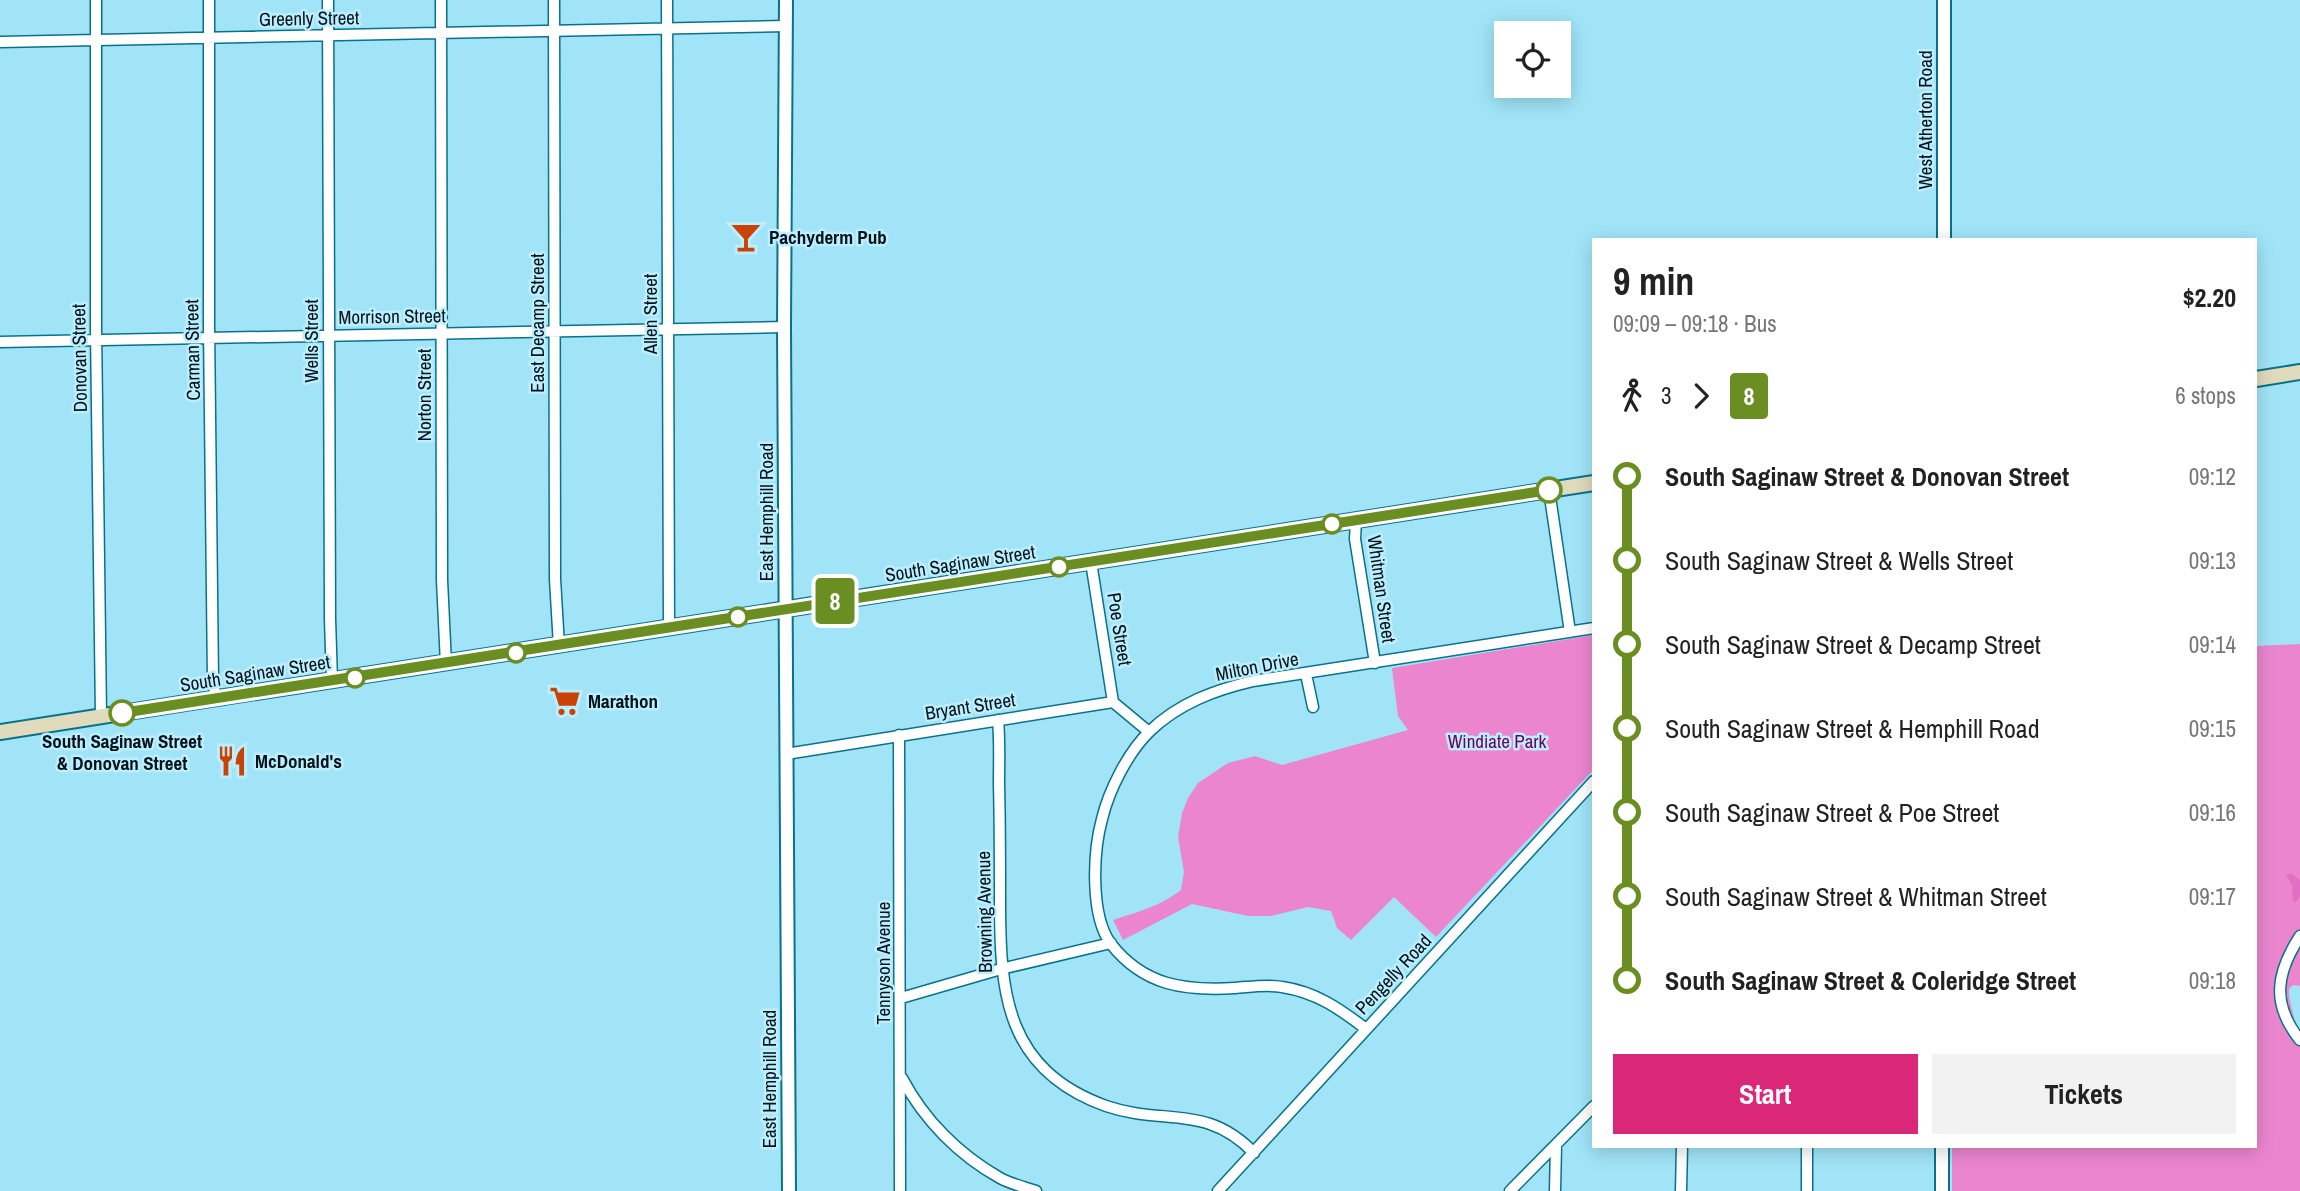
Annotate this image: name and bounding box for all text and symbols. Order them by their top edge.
street label: Greenly Street [259,4,360,32]
map controls [1494,21,1571,98]
button: locate [1494,21,1571,98]
street label: West Atherton Road [1912,50,1938,190]
bar icon: Pachyderm Pub [729,220,763,254]
place label: Pachyderm Pub [769,224,887,250]
street label: East Decamp Street [524,253,550,393]
text: 9 min [1613,256,1694,307]
street label: Allen Street [637,273,663,355]
text: $2.20 [2183,280,2236,315]
street label: Carman Street [178,298,206,401]
street label: Wells Street [298,298,324,383]
street label: Morrison Street [338,302,447,330]
street label: Donovan Street [65,303,93,412]
text: 09:09 – 09:18 · Bus [1613,308,1777,339]
street label: Norton Street [411,348,437,441]
icon: walk [1613,377,1651,415]
icon: forward [1682,377,1720,415]
text: 3 [1661,380,1672,411]
text: 8 [1744,380,1754,412]
text: 6 stops [2175,380,2236,411]
street label: East Hemphill Road [753,443,779,581]
text: South Saginaw Street & Donovan Street [1665,459,2069,494]
text: 09:12 [2189,461,2236,492]
unlabelled marker [1536,477,1562,503]
unlabelled marker [1322,514,1342,534]
street label: Whitman Street [1362,534,1402,645]
street label: South Saginaw Street [883,538,1038,588]
text: South Saginaw Street & Wells Street [1665,543,2013,578]
text: 09:13 [2189,545,2236,576]
unlabelled marker [1049,557,1069,577]
line badge: 8 [812,578,858,624]
text: 8 [830,585,840,617]
street label: Poe Street [1101,591,1139,668]
unlabelled marker [728,607,748,627]
text: South Saginaw Street & Decamp Street [1665,627,2041,662]
text: 09:14 [2189,629,2236,660]
unlabelled marker [506,643,526,663]
street label: Milton Drive [1213,645,1301,687]
street label: South Saginaw Street [178,648,333,698]
unlabelled marker [345,668,365,688]
supermarket icon: Marathon [548,684,582,718]
street label: Bryant Street [923,686,1018,726]
place label: Marathon [588,688,658,714]
marker: South Saginaw Street & Donovan Street [109,700,135,726]
text: South Saginaw Street & Hemphill Road [1665,711,2040,746]
text: 09:15 [2189,713,2236,744]
place label: South Saginaw Street & Donovan Street [42,728,202,776]
park label: Windiate Park [1448,728,1547,754]
restaurant icon: McDonald's [215,744,249,778]
place label: McDonald's [255,748,342,774]
text: South Saginaw Street & Poe Street [1665,795,1999,830]
text: 09:16 [2189,797,2236,828]
street label: Browning Avenue [970,851,998,973]
text: South Saginaw Street & Whitman Street [1665,879,2047,914]
text: 09:17 [2189,881,2236,912]
street label: Tennyson Avenue [870,902,896,1024]
street label: Pengelly Road [1349,928,1437,1020]
text: South Saginaw Street & Coleridge Street [1665,963,2076,998]
text: 09:18 [2189,965,2236,996]
street label: East Hemphill Road [756,1010,782,1148]
button: Start [1613,1054,1918,1134]
button: Tickets [1932,1054,2236,1134]

